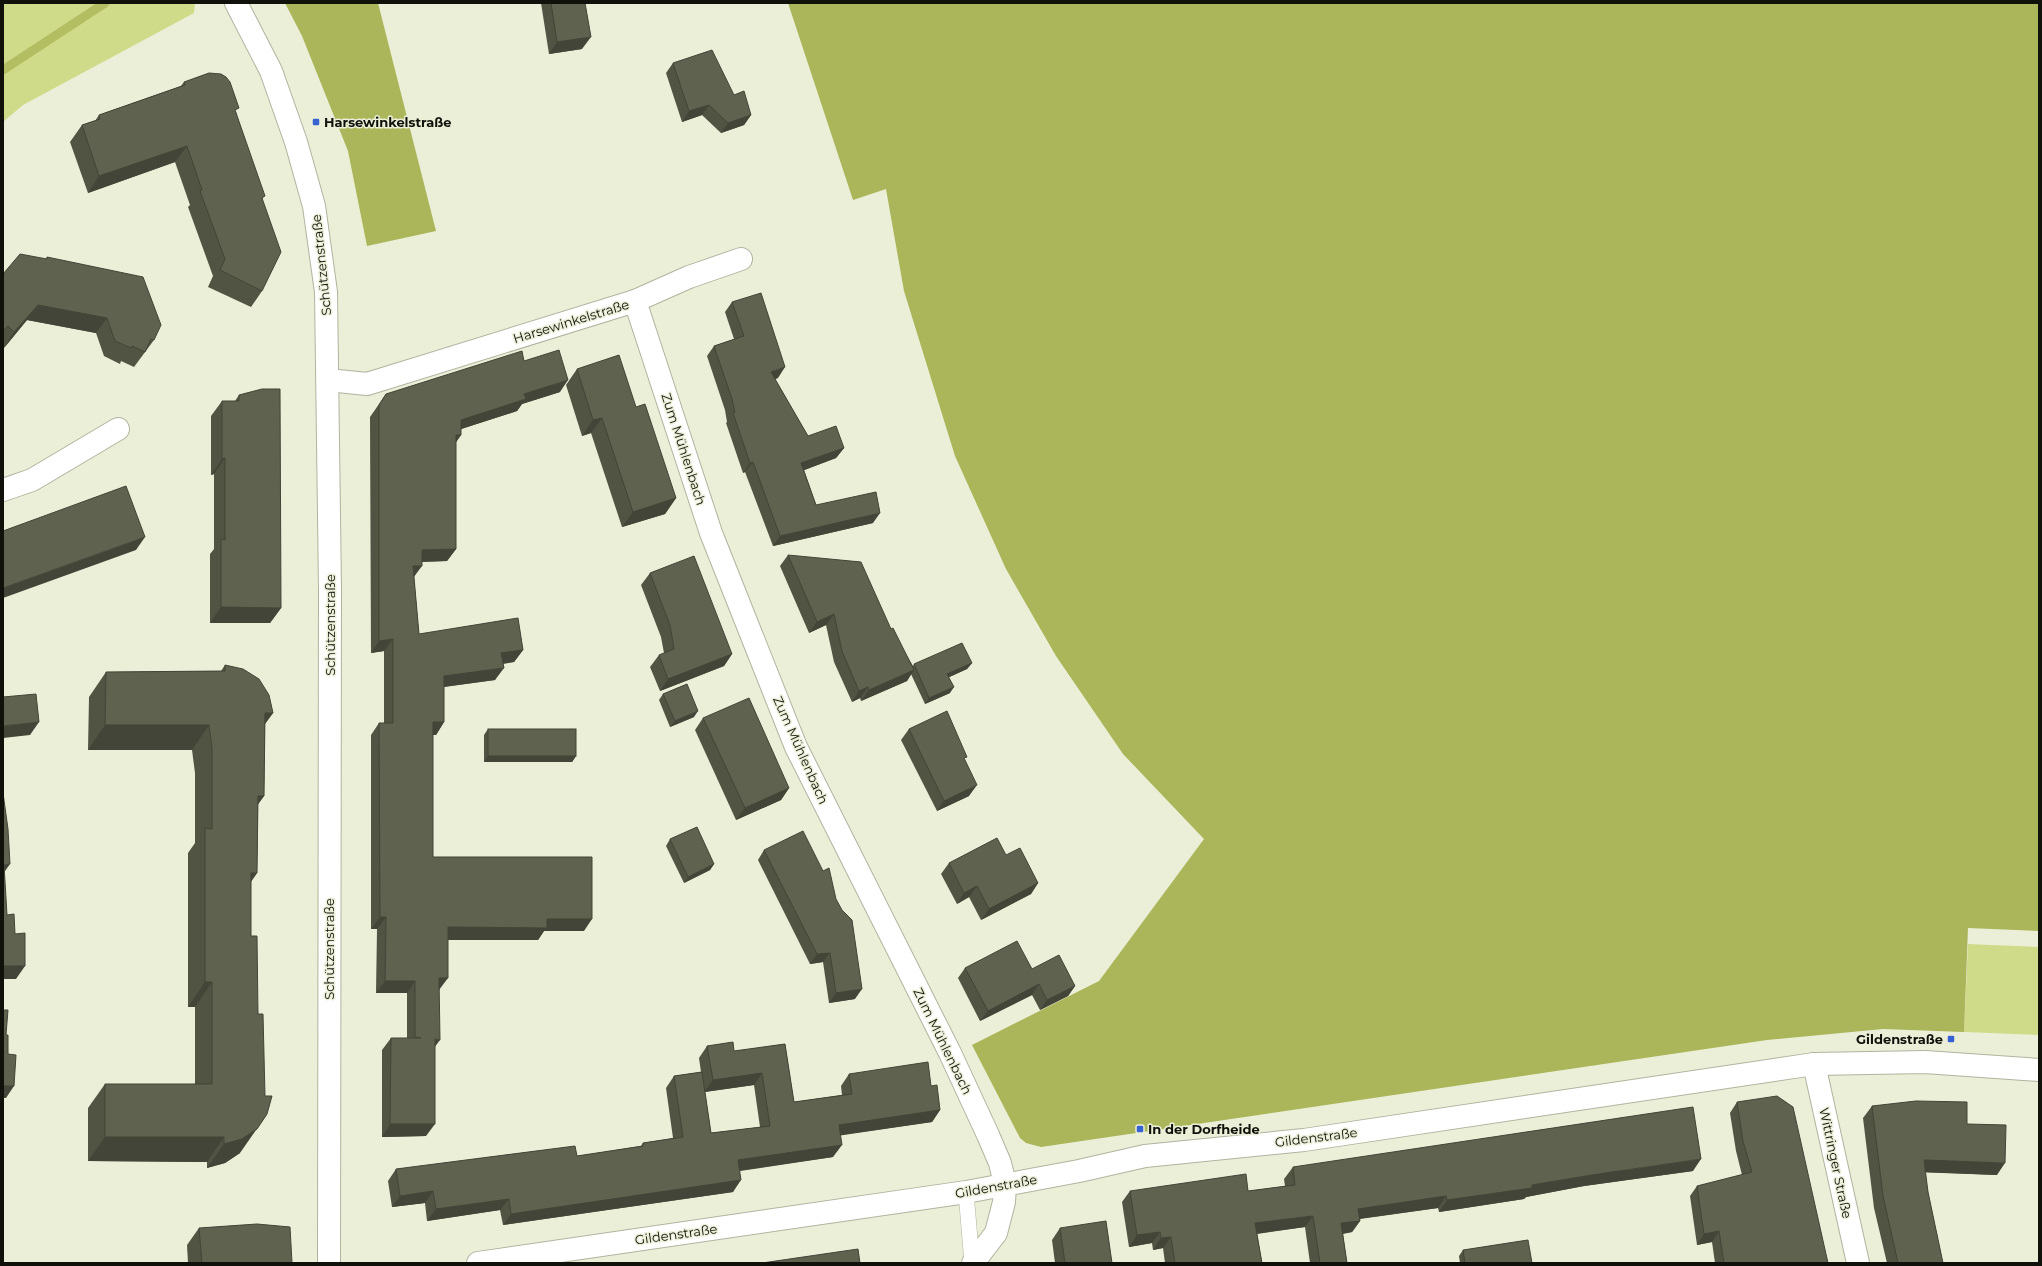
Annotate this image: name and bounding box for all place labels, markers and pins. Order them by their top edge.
place label: Harsewinkelstraße [324,114,451,130]
marker: Harsewinkelstraße [311,117,321,127]
place label: Gildenstraße [1856,1031,1943,1047]
marker: Gildenstraße [1946,1034,1956,1044]
place label: In der Dorfheide [1148,1121,1260,1137]
marker: In der Dorfheide [1135,1124,1145,1134]

